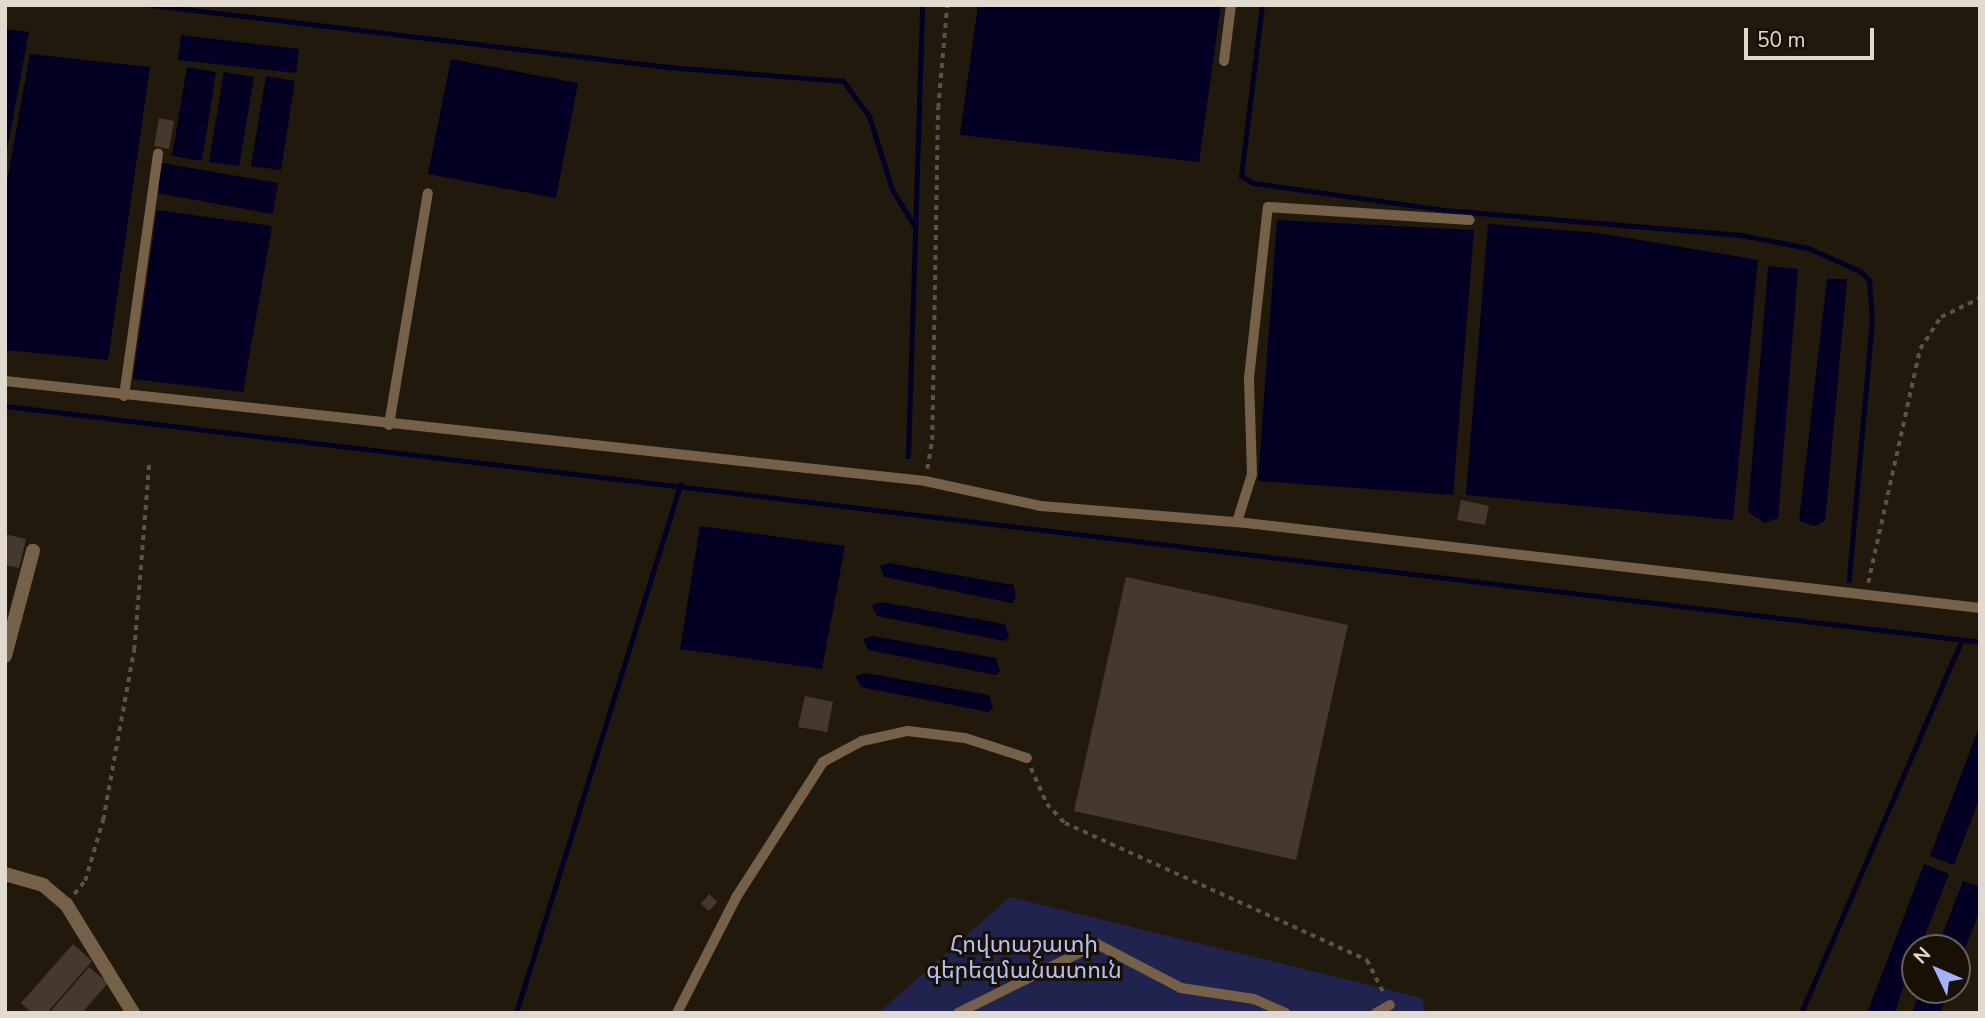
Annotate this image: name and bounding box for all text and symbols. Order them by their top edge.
scale bar [1747,14,1876,58]
text: 50 m [1757,26,1806,54]
park label: Հովտաշատի գերեզմանատուն [926,931,1122,985]
north arrow [1901,934,1971,1004]
text: N [1908,942,1937,970]

